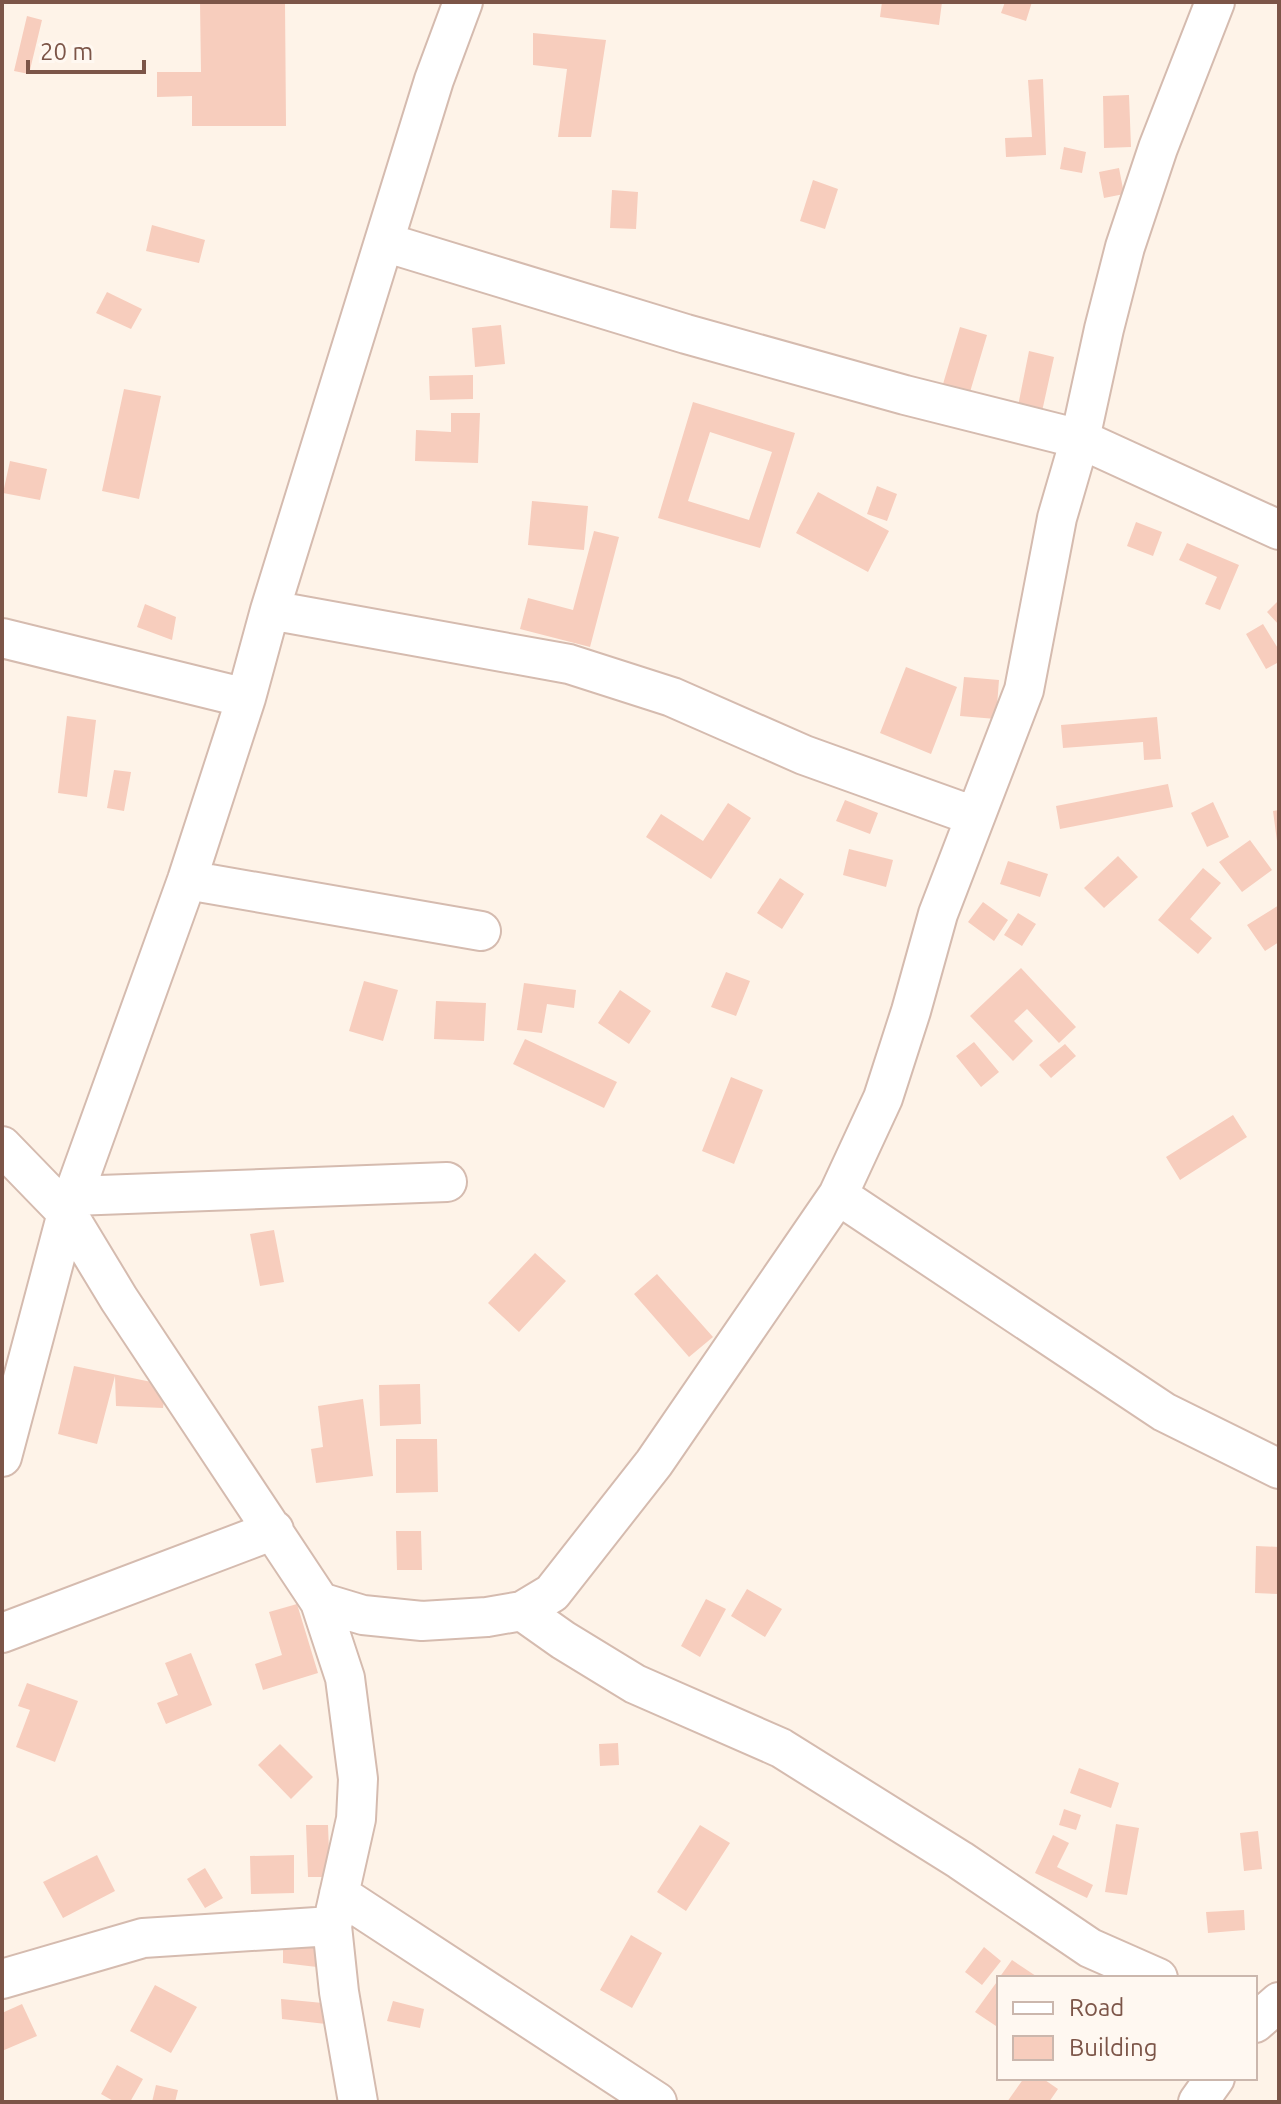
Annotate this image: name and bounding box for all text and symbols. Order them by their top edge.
scale bar [28,24,144,74]
text: 20 m [40,38,93,65]
legend [997,1976,1257,2080]
text: Road [1069,1994,1124,2021]
text: Building [1069,2034,1157,2061]

